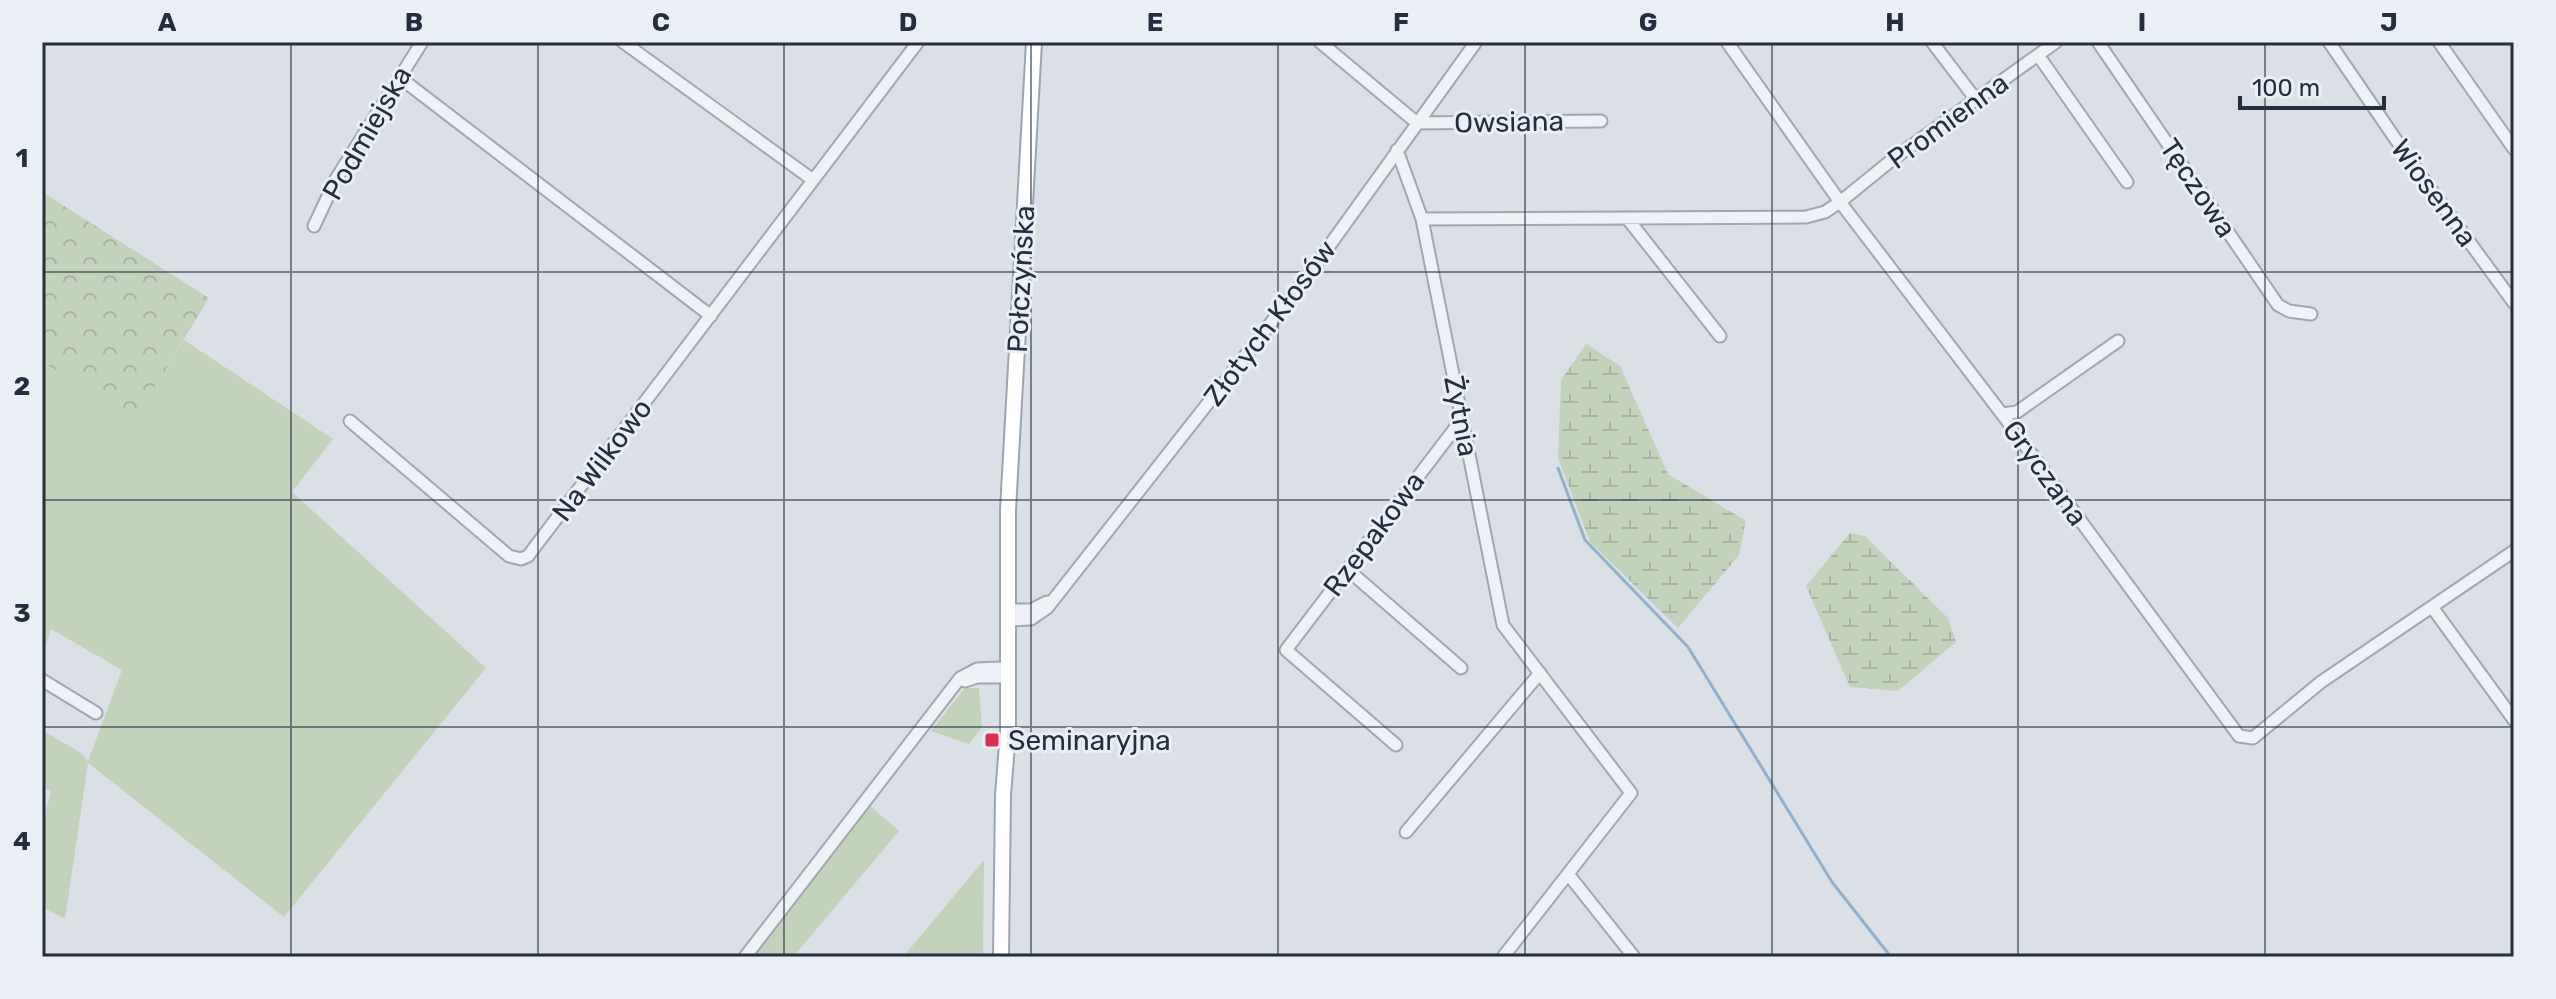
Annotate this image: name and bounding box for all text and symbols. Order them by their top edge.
text: A [158,7,177,38]
text: B [405,7,423,38]
text: C [652,7,670,38]
text: D [899,7,917,38]
text: E [1147,7,1163,38]
text: F [1393,7,1409,38]
text: G [1639,7,1657,38]
text: H [1885,7,1905,38]
text: I [2138,7,2146,38]
text: J [2380,7,2398,38]
street label: Podmiejska [315,60,419,206]
scale bar [2240,60,2384,110]
street label: Promienna [1881,66,2015,176]
text: 100 m [2252,74,2320,102]
street label: Owsiana [1454,105,1564,139]
street label: Tęczowa [2153,132,2243,244]
street label: Wiosenna [2384,133,2484,253]
text: 1 [16,143,28,174]
street label: Połczyńska [1001,204,1041,354]
street label: Złotych Kłosów [1197,234,1343,412]
text: 2 [14,371,30,402]
street label: Żytnia [1437,373,1485,459]
street label: Na Wilkowo [545,392,659,528]
street label: Gryczana [1996,414,2094,532]
street label: Rzepakowa [1317,465,1431,603]
text: 3 [13,598,31,629]
place label: Seminaryjna [1008,724,1171,757]
marker: Seminaryjna [983,731,1001,749]
text: 4 [13,826,31,857]

